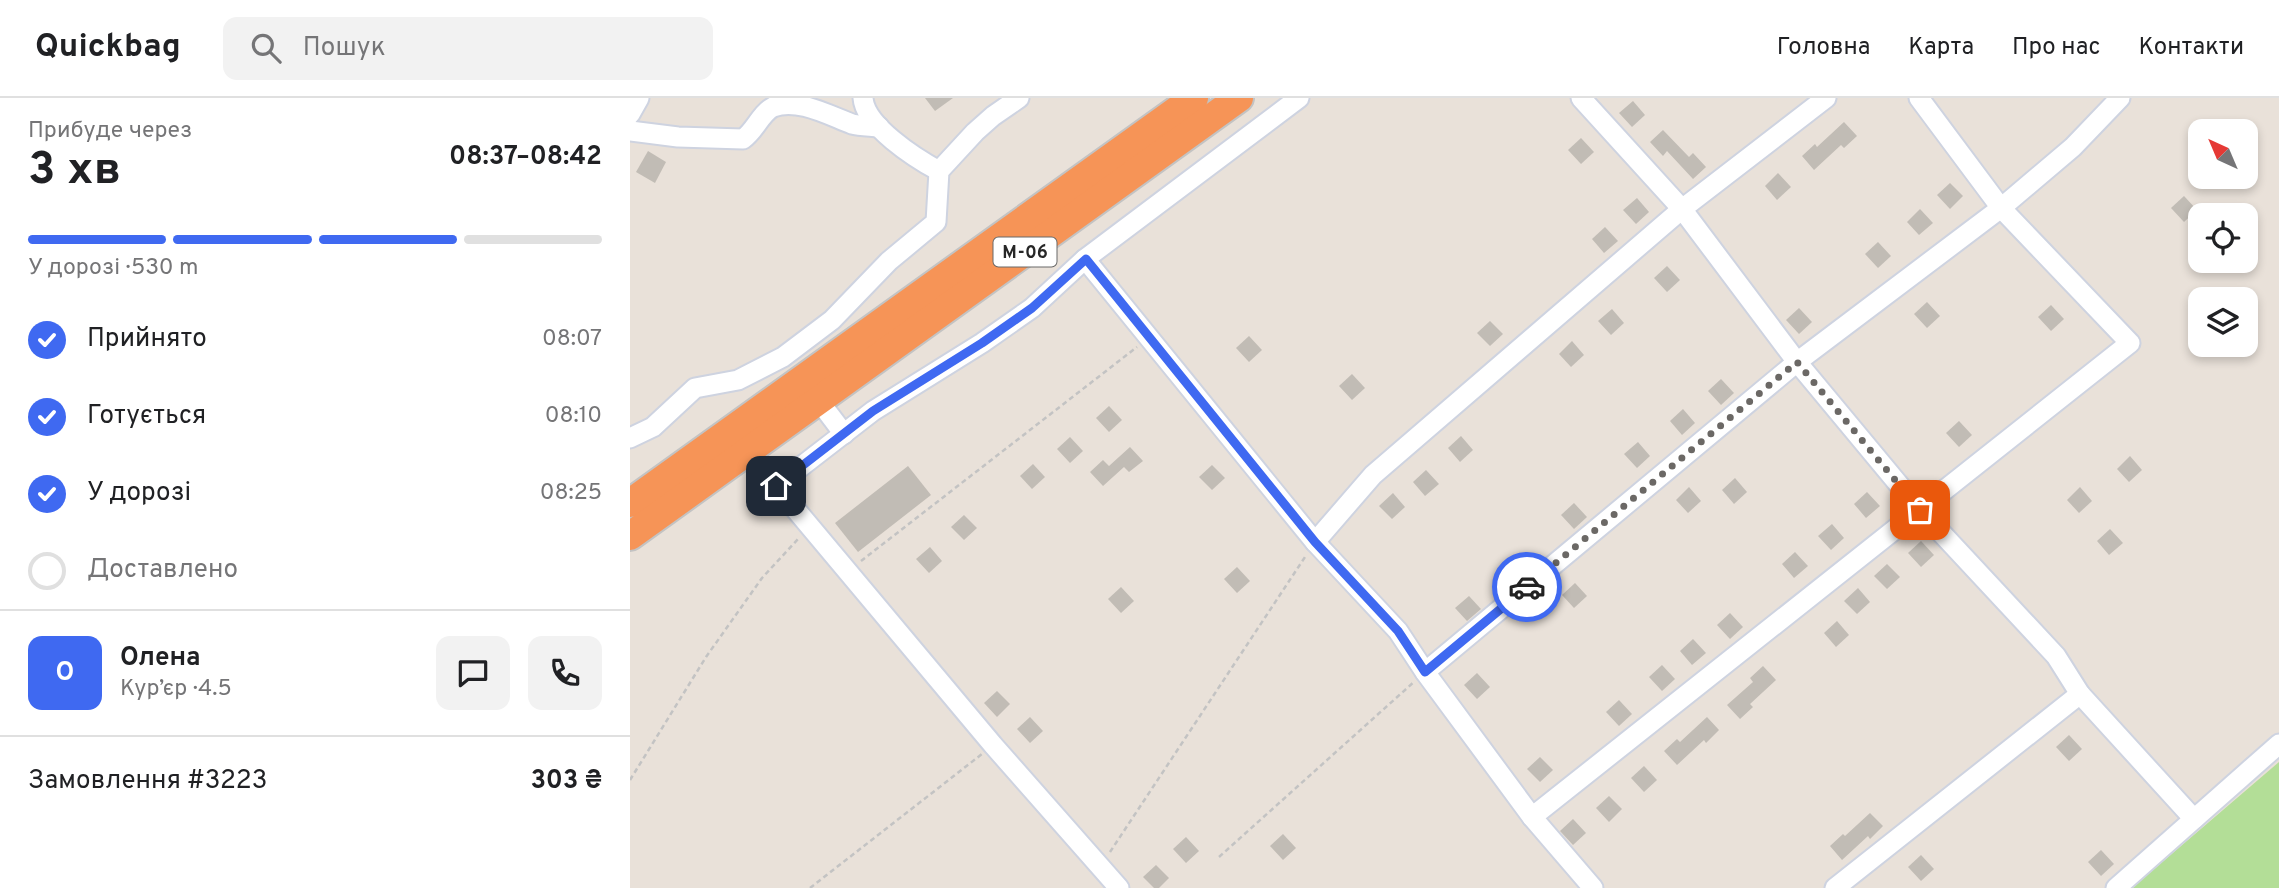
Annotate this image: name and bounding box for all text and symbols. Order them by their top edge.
search box [223,17,713,80]
text: Quickbag [35,27,181,69]
icon: search [247,29,285,67]
text: Пошук [303,32,385,65]
text: Головна [1777,33,1870,63]
text: Карта [1908,33,1974,63]
text: Про нас [2012,33,2100,63]
text: Контакти [2138,33,2244,63]
text: Прибуде через [28,117,192,146]
north arrow [2188,119,2258,189]
map controls [2188,119,2258,357]
text: 08:37–08:42 [449,141,602,174]
text: 3 хв [28,142,121,201]
button: locate [2188,203,2258,273]
road number: М-06 [994,238,1056,266]
text: У дорозі · 530 m [28,254,198,283]
button: layers [2188,287,2258,357]
icon: check [28,321,66,359]
text: Прийнято [87,323,207,356]
text: 08:07 [542,325,602,354]
icon: check [28,398,66,436]
text: Готується [87,400,206,433]
text: 08:10 [545,402,602,431]
pin [746,456,806,516]
icon: home [757,467,795,505]
icon: check [28,475,66,513]
text: У дорозі [87,477,191,510]
text: 08:25 [540,479,602,508]
pin [1890,480,1950,540]
icon: bag [1901,491,1939,529]
courier [1492,552,1562,622]
text: Доставлено [87,554,238,587]
icon: car [1508,568,1546,606]
button: chat [436,636,510,710]
button: phone [528,636,602,710]
text: Олена [120,642,201,675]
text: О [56,657,74,690]
text: Кур’єр · 4.5 [120,675,232,704]
text: Замовлення #3223 [28,765,267,798]
text: 303 ₴ [531,765,602,798]

